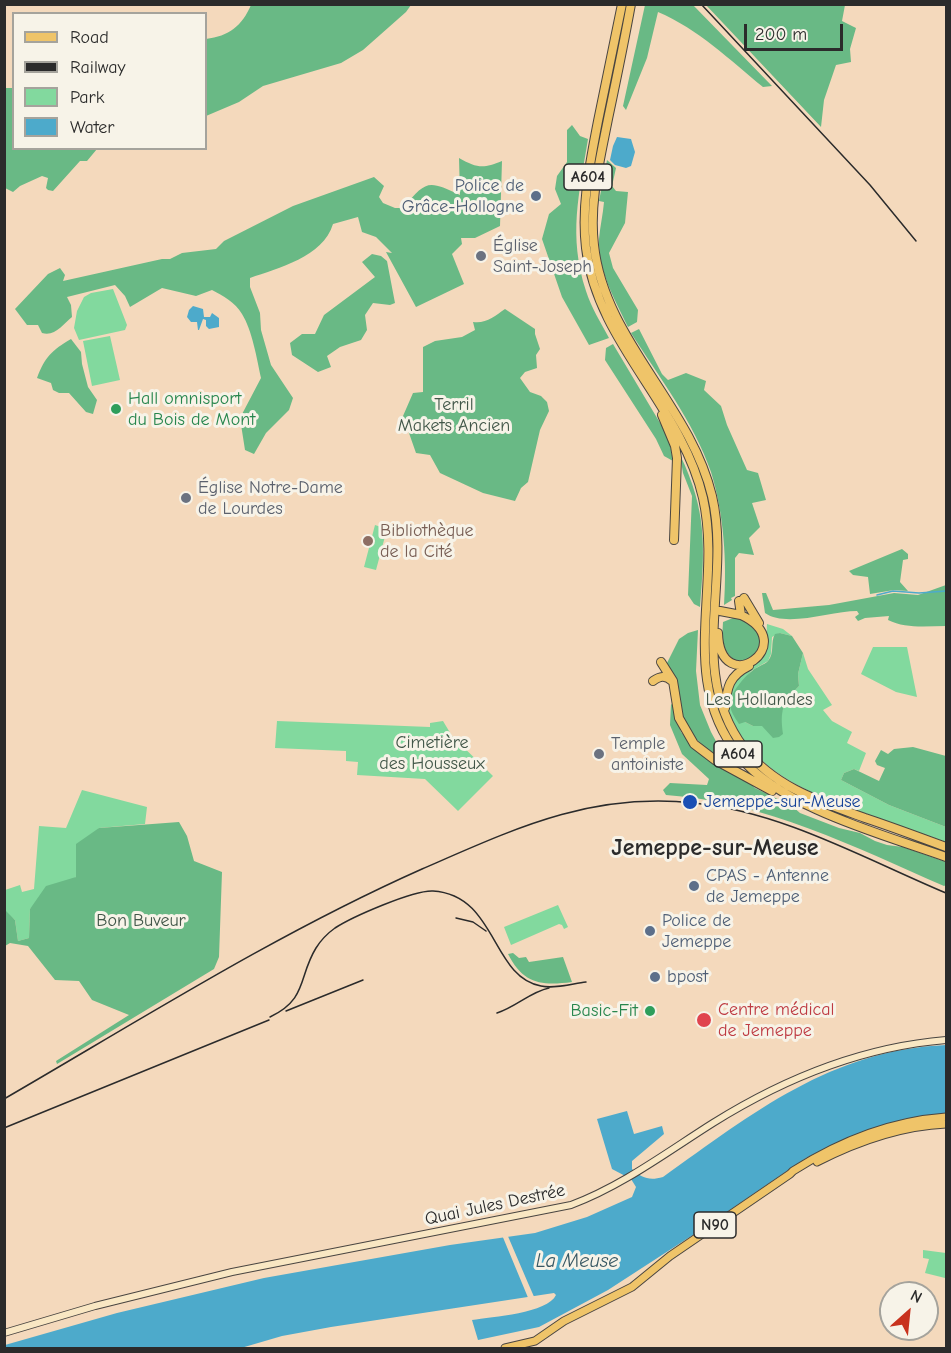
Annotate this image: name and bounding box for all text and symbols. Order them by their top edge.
legend [12,12,207,150]
scale bar [747,12,846,50]
text: 200 m [755,24,807,45]
text: Road [70,27,109,48]
text: Railway [70,57,126,78]
text: Park [70,87,104,108]
text: Water [70,117,114,138]
road number: A604 [564,164,612,190]
place label: Police de Grâce-Hollogne [402,175,524,218]
marker: Police de Grâce-Hollogne [529,189,543,203]
place label: Église Saint-Joseph [493,235,592,278]
marker: Église Saint-Joseph [474,249,488,263]
place label: Hall omnisport du Bois de Mont [128,388,255,430]
park label: Terril Makets Ancien [398,394,510,436]
marker: Hall omnisport du Bois de Mont [109,402,123,416]
place label: Église Notre-Dame de Lourdes [198,477,343,520]
marker: Église Notre-Dame de Lourdes [179,491,193,505]
place label: Bibliothèque de la Cité [380,520,474,562]
marker: Bibliothèque de la Cité [361,534,375,548]
park label: Les Hollandes [706,689,812,711]
park label: Cimetière des Housseux [379,732,485,774]
place label: Temple antoiniste [611,733,684,776]
road number: A604 [714,741,762,767]
marker: Temple antoiniste [592,747,606,761]
place label: Jemeppe-sur-Meuse [704,791,861,813]
marker: Jemeppe-sur-Meuse [681,793,699,811]
district label: Jemeppe-sur-Meuse [611,834,819,862]
place label: CPAS - Antenne de Jemeppe [706,865,829,908]
marker: CPAS - Antenne de Jemeppe [687,879,701,893]
park label: Bon Buveur [96,910,186,932]
place label: Police de Jemeppe [662,910,731,952]
marker: Police de Jemeppe [643,924,657,938]
place label: bpost [667,966,708,988]
marker: bpost [648,970,662,984]
place label: Centre médical de Jemeppe [718,999,834,1042]
place label: Basic-Fit [570,1000,638,1022]
marker: Basic-Fit [643,1004,657,1018]
marker: Centre médical de Jemeppe [695,1011,713,1029]
street label: Quai Jules Destrée [423,1180,567,1230]
road number: N90 [694,1212,736,1238]
water label: La Meuse [536,1249,618,1273]
north arrow [879,1281,939,1341]
text: N [908,1286,925,1307]

